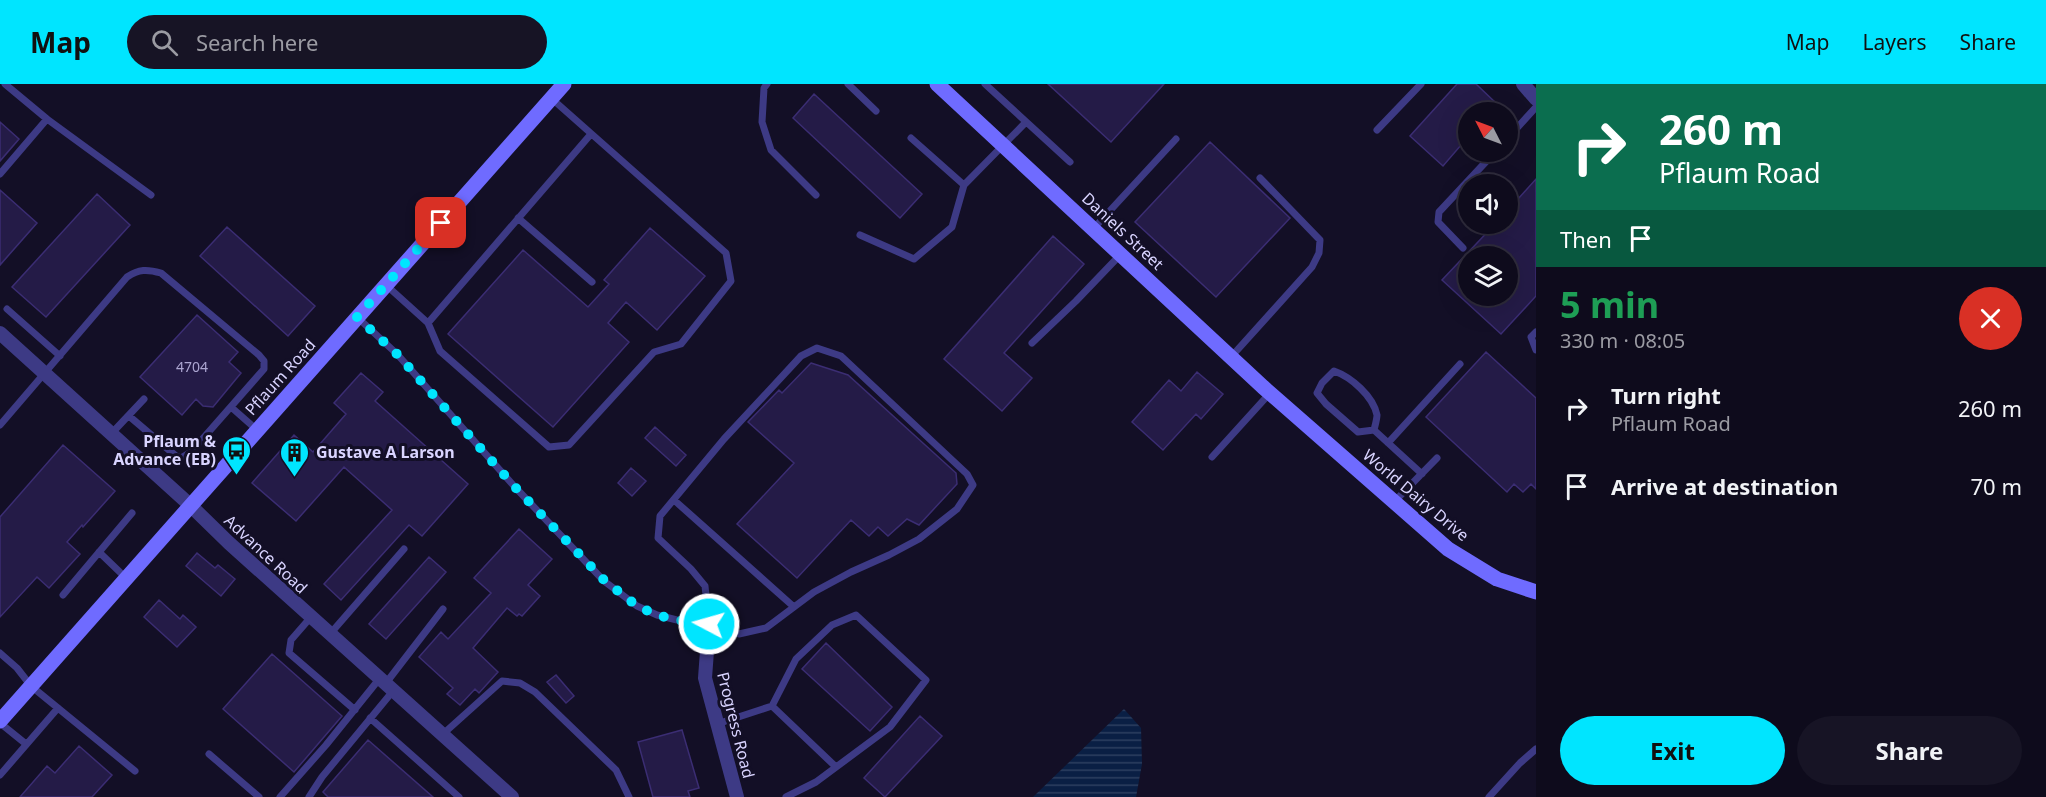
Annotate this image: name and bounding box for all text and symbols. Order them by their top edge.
search box [127,15,547,69]
text: Map [30,23,91,61]
icon: search [148,26,181,59]
text: Search here [196,27,318,57]
text: Map [1786,28,1830,56]
text: Layers [1863,28,1927,56]
text: Share [1960,28,2016,56]
text: 260 m [1659,100,1783,157]
north arrow [1458,102,1518,162]
map controls [1458,102,1518,306]
icon: right [1560,108,1638,186]
text: Pflaum Road [1659,154,1821,191]
button: sound [1458,174,1518,234]
street label: Daniels Street [1077,187,1169,275]
pin [415,197,466,248]
icon: arrive [424,206,457,239]
icon: arrive [1624,222,1657,255]
text: Then [1560,224,1612,254]
button: layers [1458,246,1518,306]
text: 5 min [1560,280,1659,329]
button: close [1959,287,2022,350]
text: 330 m · 08:05 [1560,327,1685,354]
street label: Pflaum Road [240,334,320,420]
house number: 4704 [176,357,208,376]
text: Turn right [1611,380,1721,410]
icon: right [1560,392,1593,425]
text: 260 m [1958,393,2022,423]
text: Pflaum Road [1611,410,1731,437]
place label: Pflaum & Advance (EB) [113,430,216,470]
bus stop icon: Pflaum & Advance (EB) [221,434,253,476]
building icon: Gustave A Larson [279,436,311,478]
place label: Gustave A Larson [316,441,455,463]
street label: World Dairy Drive [1358,444,1474,546]
icon: arrive [1560,470,1593,503]
text: Arrive at destination [1611,471,1838,501]
text: 70 m [1971,471,2022,501]
street label: Advance Road [220,510,312,598]
position arrow [677,592,741,656]
street label: Progress Road [712,670,760,780]
button: Exit [1560,716,1785,785]
button: Share [1797,716,2022,785]

